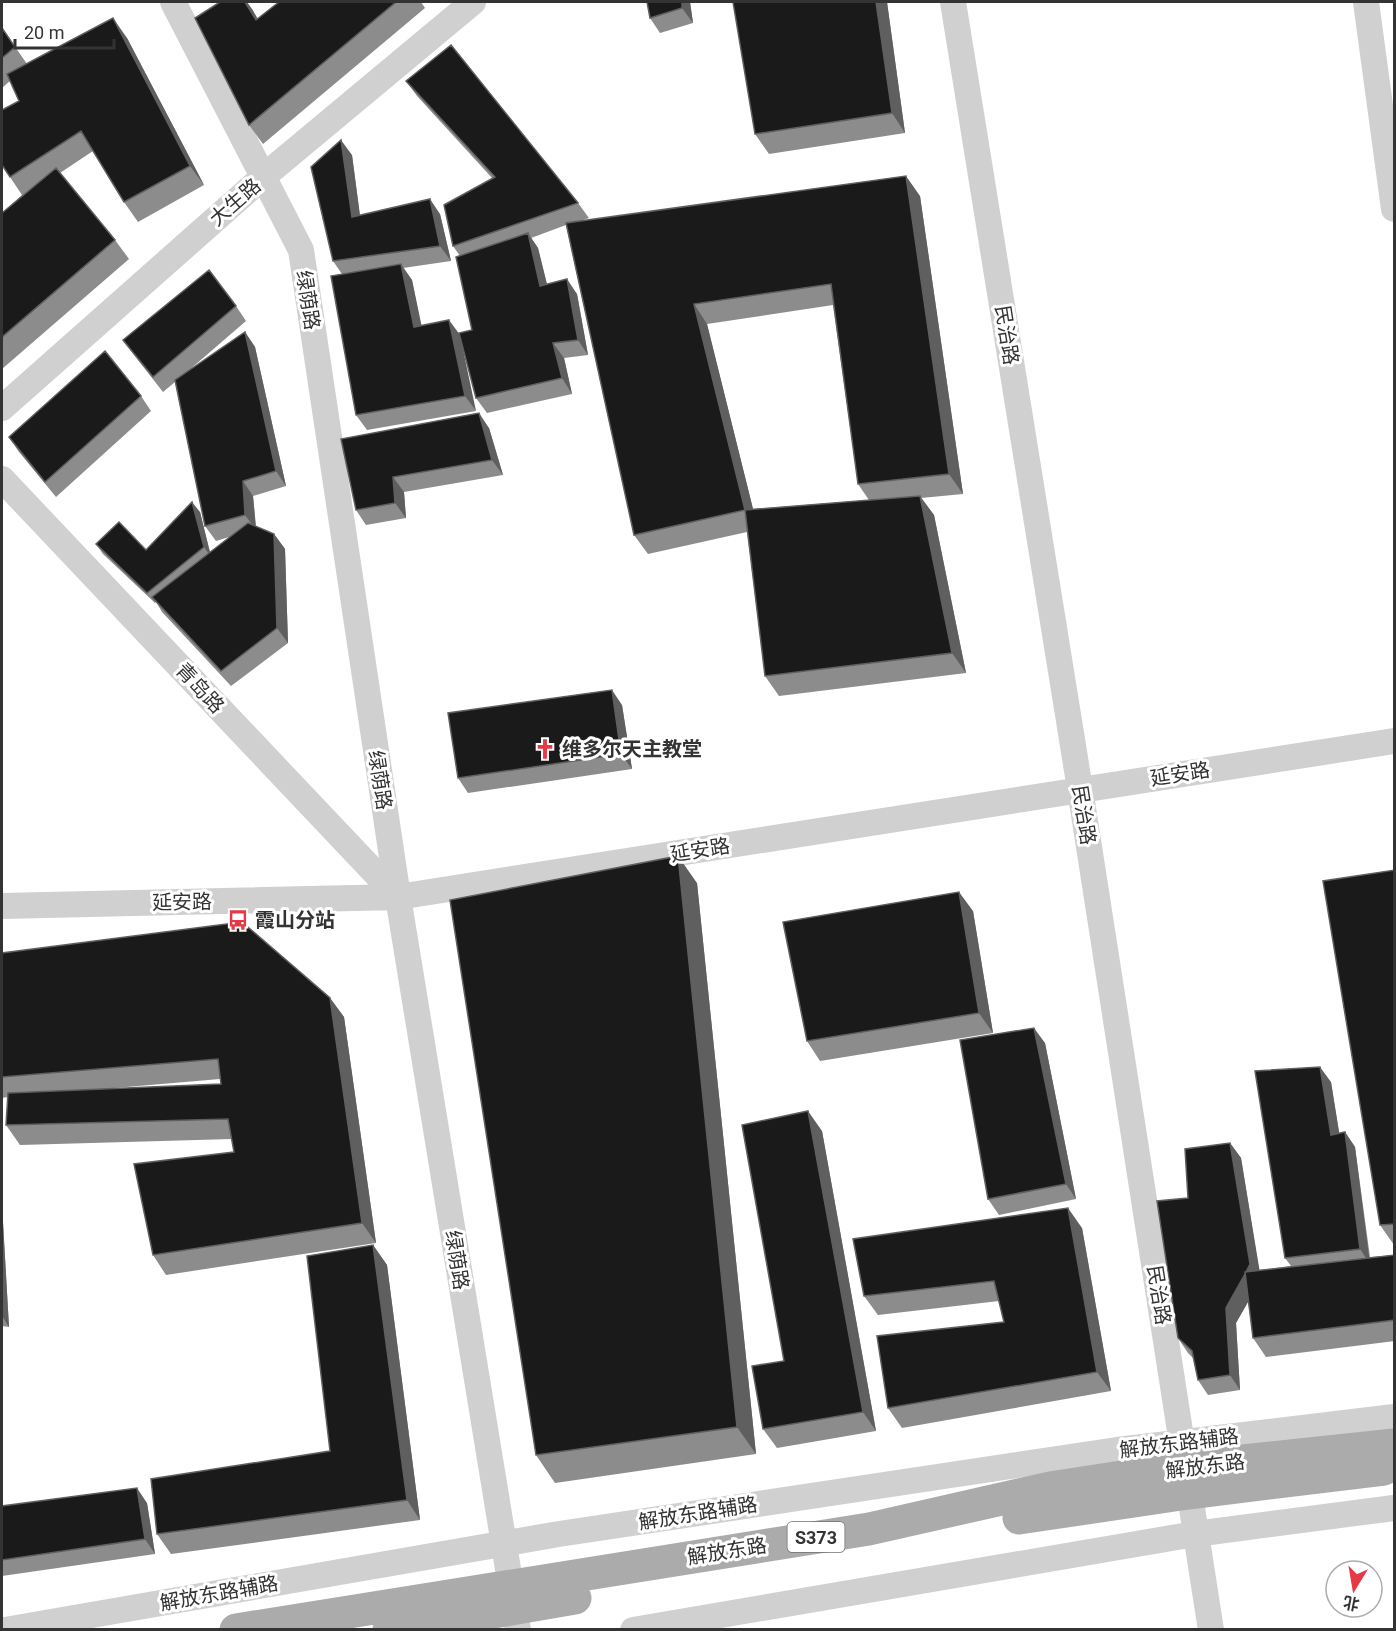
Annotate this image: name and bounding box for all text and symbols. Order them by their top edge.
scale bar [15,12,114,50]
text: 20 m [24,22,64,43]
street label: 大生路 [204,173,266,231]
street label: 绿荫路 [291,268,325,332]
street label: 民治路 [990,303,1024,367]
street label: 青岛路 [171,658,229,718]
church icon: 维多尔天主教堂 [533,737,557,761]
place label: 维多尔天主教堂 [562,737,702,761]
street label: 绿荫路 [363,748,397,812]
street label: 延安路 [1148,757,1212,791]
street label: 民治路 [1067,783,1101,847]
street label: 延安路 [668,833,732,867]
street label: 延安路 [152,889,212,915]
bus stop icon: 霞山分站 [226,908,250,932]
place label: 霞山分站 [255,908,335,932]
street label: 绿荫路 [440,1228,474,1292]
street label: 民治路 [1142,1263,1176,1327]
street label: 解放东路辅路 [1118,1424,1240,1462]
street label: 解放东路 [1164,1449,1246,1483]
street label: 解放东路辅路 [637,1492,759,1534]
road number: S373 [788,1522,844,1552]
street label: 解放东路 [686,1533,768,1569]
north arrow [1324,1559,1384,1619]
street label: 解放东路辅路 [158,1571,280,1615]
text: 北 [1342,1592,1361,1614]

